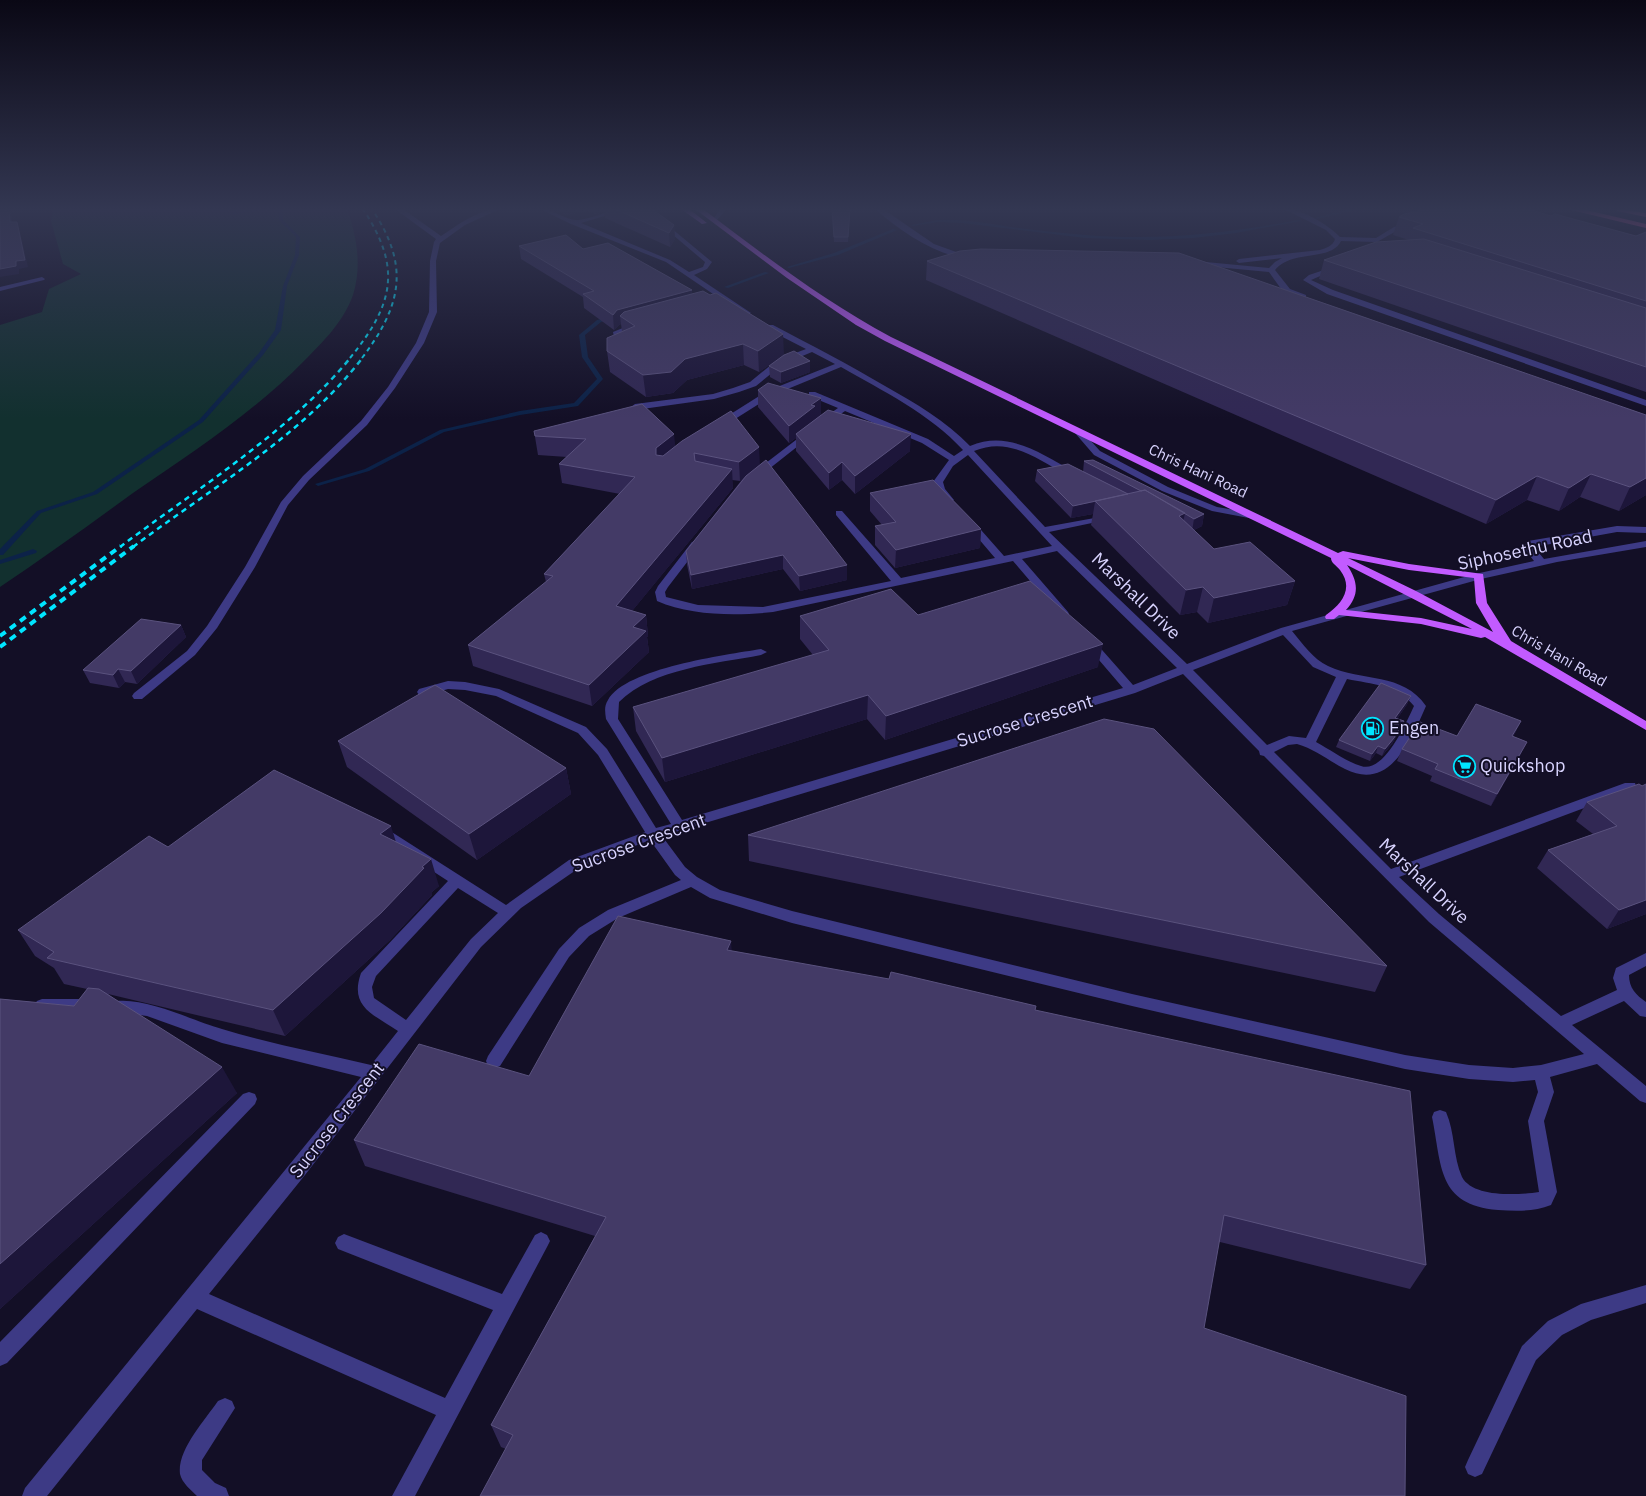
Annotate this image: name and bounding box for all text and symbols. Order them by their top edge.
street label: Chris Hani Road [1146,439,1251,502]
street label: Siphosethu Road [1456,524,1594,575]
street label: Marshall Drive [1087,547,1186,644]
street label: Chris Hani Road [1508,621,1610,691]
street label: Sucrose Crescent [954,689,1096,752]
fuel station icon: Engen [1361,716,1385,740]
place label: Engen [1389,716,1439,739]
supermarket icon: Quickshop [1452,754,1476,778]
place label: Quickshop [1480,754,1565,777]
street label: Sucrose Crescent [569,808,709,877]
street label: Marshall Drive [1374,833,1474,928]
street label: Sucrose Crescent [284,1057,389,1182]

